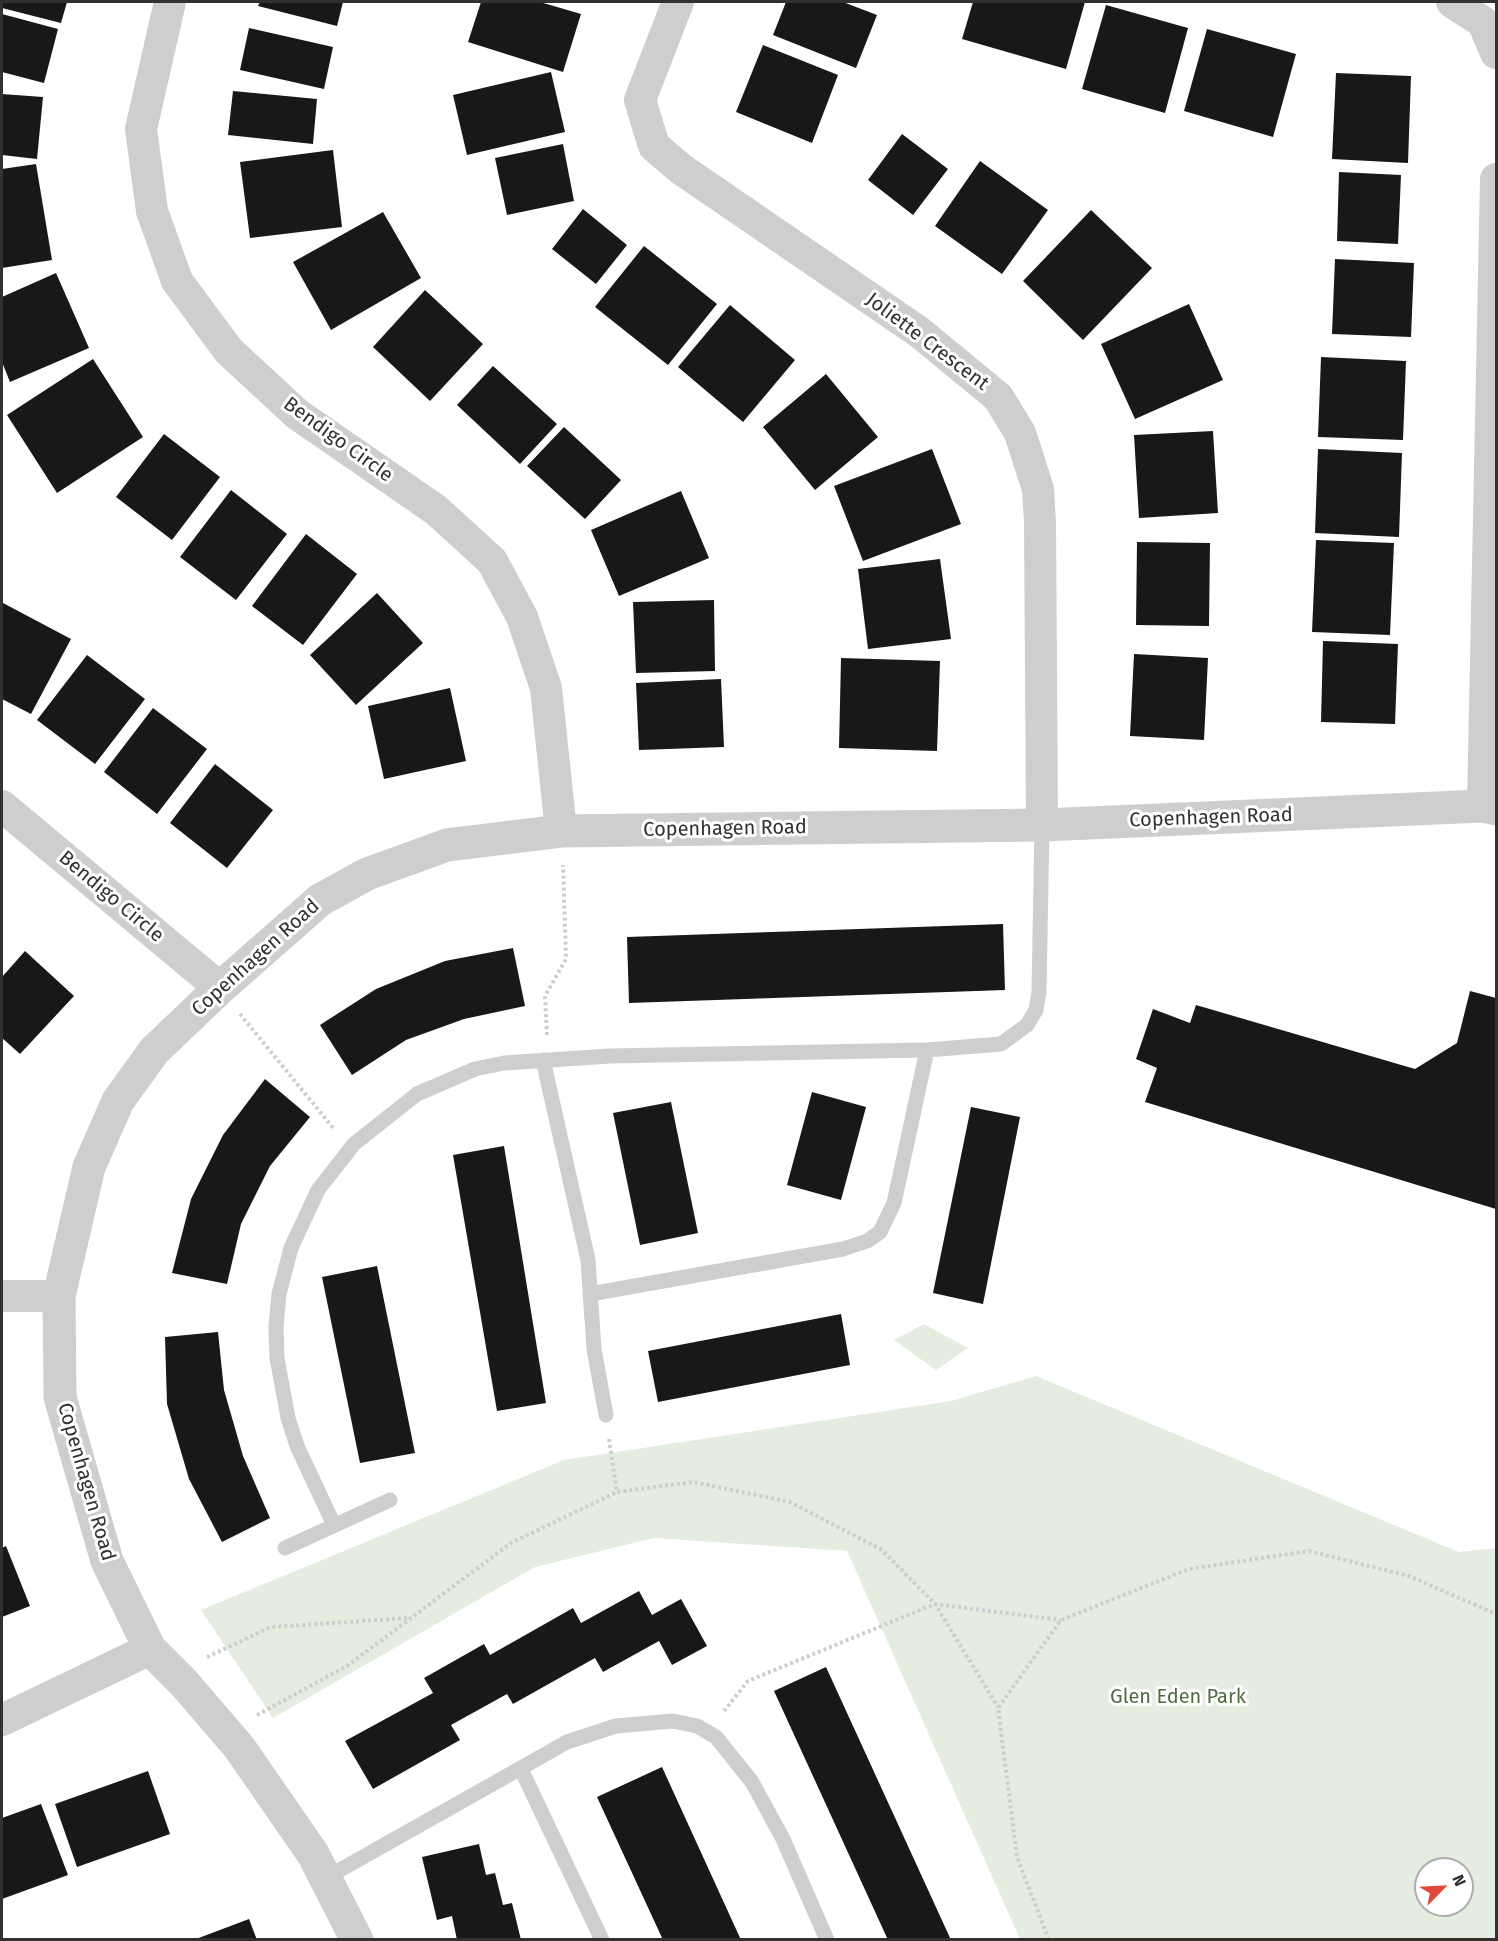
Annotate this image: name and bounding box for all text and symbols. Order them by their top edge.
street label: Joliette Crescent [861,288,993,396]
street label: Bendigo Circle [279,392,397,488]
street label: Copenhagen Road [1129,803,1293,833]
street label: Copenhagen Road [643,816,807,842]
street label: Bendigo Circle [54,846,168,948]
street label: Copenhagen Road [187,894,325,1022]
street label: Copenhagen Road [52,1400,120,1564]
park label: Glen Eden Park [1110,1685,1246,1709]
north arrow [1414,1857,1474,1917]
text: N [1448,1872,1470,1889]

